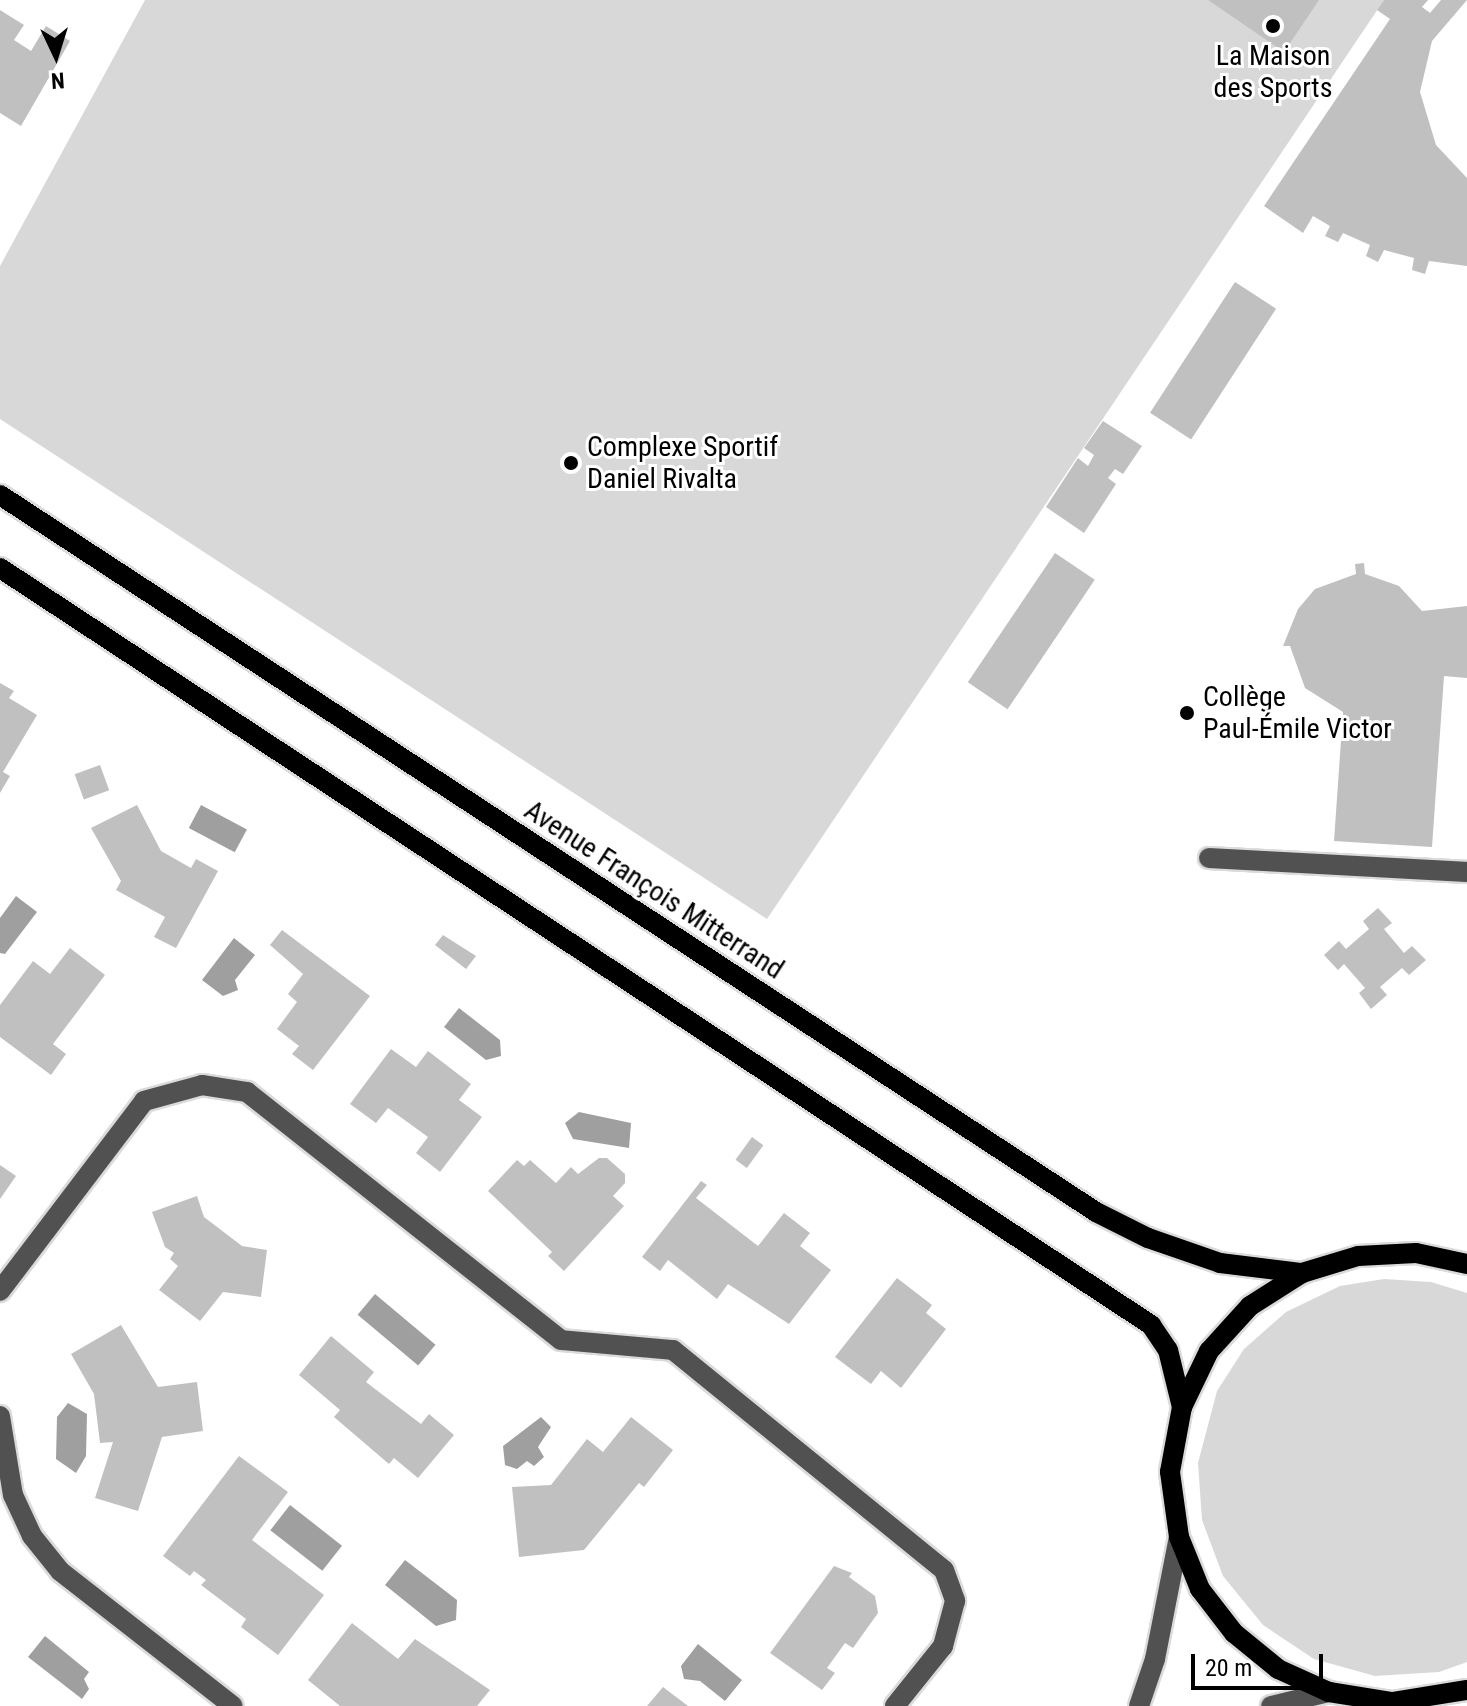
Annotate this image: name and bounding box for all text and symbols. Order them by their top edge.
north arrow [16,16,96,96]
marker: La Maison des Sports [1264,17,1282,35]
place label: La Maison des Sports [1214,39,1332,105]
text: N [50,67,65,93]
place label: Complexe Sportif Daniel Rivalta [587,430,778,496]
marker: Complexe Sportif Daniel Rivalta [562,454,580,472]
place label: Collège Paul-Émile Victor [1203,680,1392,746]
marker: Collège Paul-Émile Victor [1178,704,1196,722]
street label: Avenue François Mitterrand [518,794,790,986]
scale bar [1195,1638,1327,1688]
text: 20 m [1205,1654,1252,1682]

